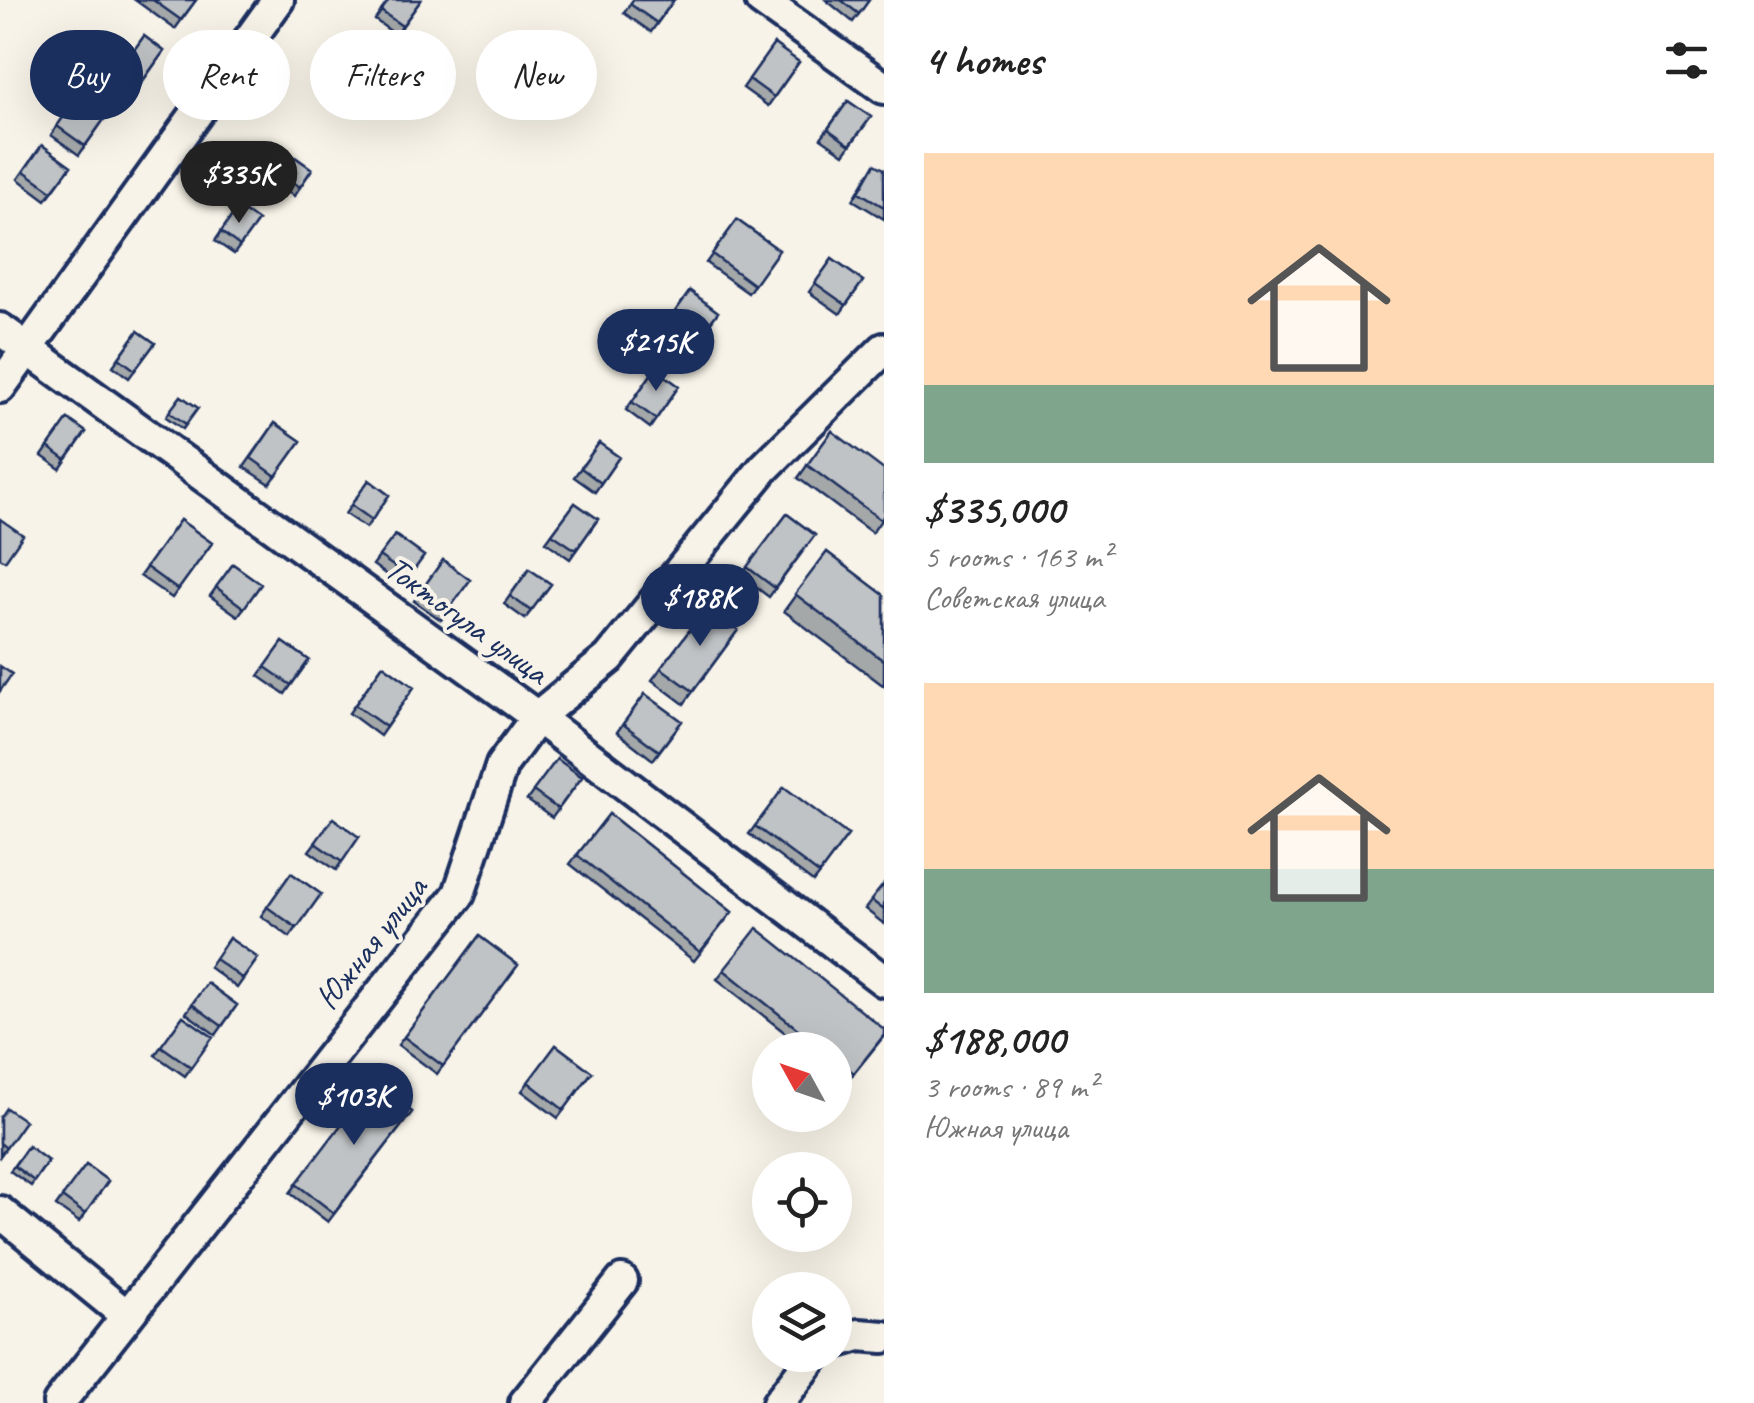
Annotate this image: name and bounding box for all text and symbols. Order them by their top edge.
chip: Buy [30,30,143,120]
chip: Rent [163,30,290,120]
chip: Filters [310,30,456,120]
chip: New [476,30,597,120]
icon: filters [1659,33,1714,88]
text: 4 homes [924,34,1043,87]
pin: $335K [169,141,309,226]
text: $335K [202,153,276,194]
icon: home [1229,218,1409,398]
pin: $215K [586,309,726,394]
text: $215K [619,321,693,362]
text: $335,000 [924,483,1064,536]
text: 5 rooms · 163 m² [924,536,1111,577]
street label: Токтогула улица [376,546,560,696]
pin: $188K [630,564,770,649]
text: $188K [663,576,737,617]
text: Советская улица [924,577,1105,618]
icon: home [1229,748,1409,928]
street label: Южная улица [305,866,438,1019]
text: $188,000 [924,1013,1065,1066]
north arrow [752,1032,852,1132]
map controls [752,1032,852,1372]
pin: $103K [284,1063,424,1148]
text: 3 rooms · 89 m² [924,1066,1097,1107]
text: $103K [317,1075,391,1116]
text: Южная улица [924,1107,1068,1148]
button: locate [752,1152,852,1252]
button: layers [752,1272,852,1372]

